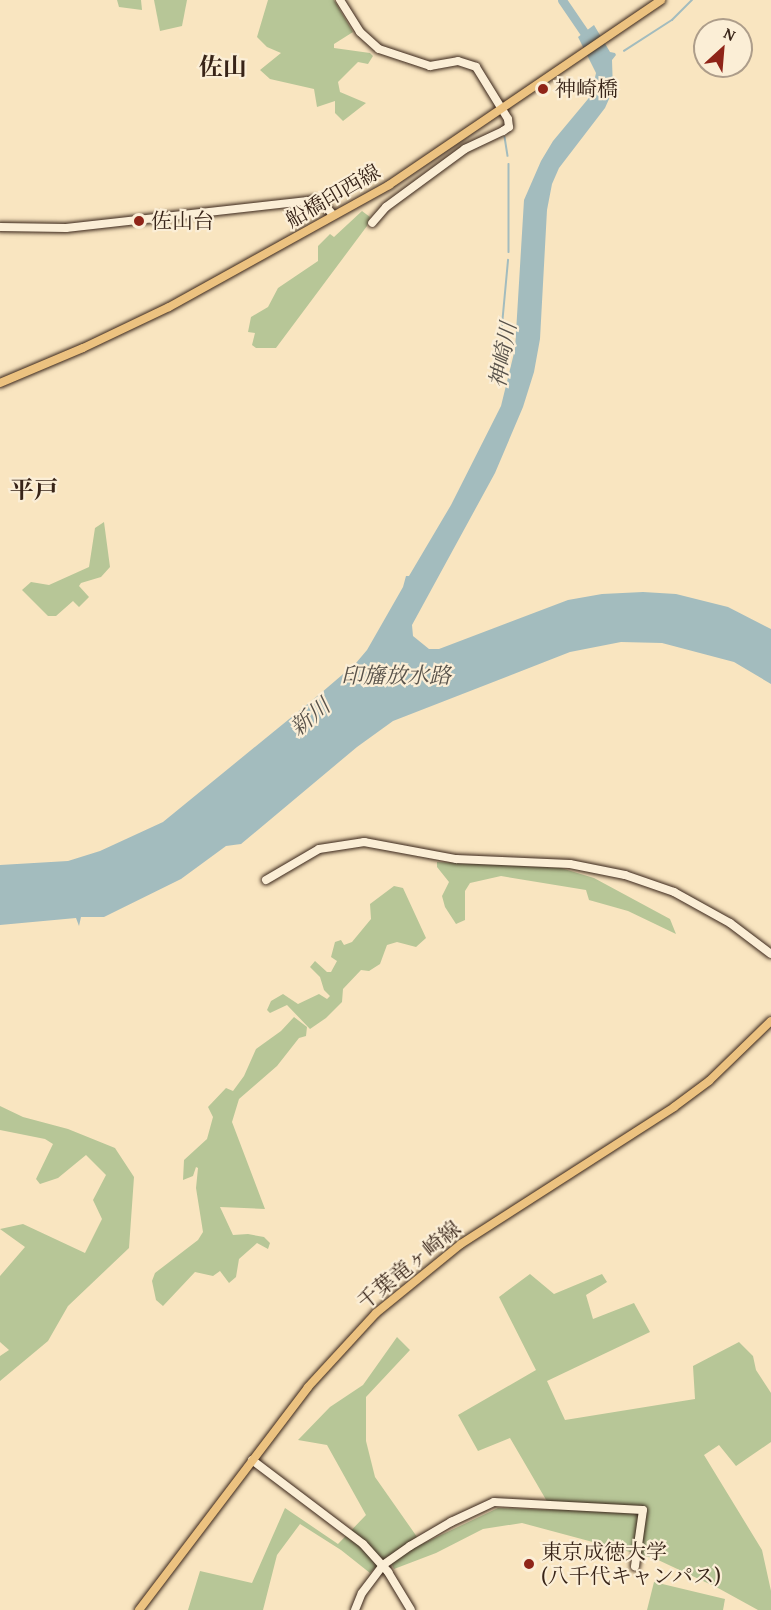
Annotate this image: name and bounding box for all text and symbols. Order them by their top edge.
north arrow [693,18,753,78]
text: N [720,20,740,47]
district label: 佐山 [199,53,247,81]
place label: 神崎橋 [555,76,618,102]
marker: 神崎橋 [536,82,550,96]
street label: 船橋印西線 [281,159,385,233]
place label: 佐山台 [151,208,214,234]
marker: 佐山台 [132,214,146,228]
water label: 神崎川 [484,320,522,390]
district label: 平戸 [10,476,58,504]
water label: 印旛放水路 [341,663,451,689]
water label: 新川 [285,693,335,741]
street label: 千葉竜ヶ崎線 [352,1216,466,1314]
place label: 東京成徳大学 (八千代キャンパス) [541,1539,723,1589]
marker: 東京成徳大学 (八千代キャンパス) [522,1557,536,1571]

